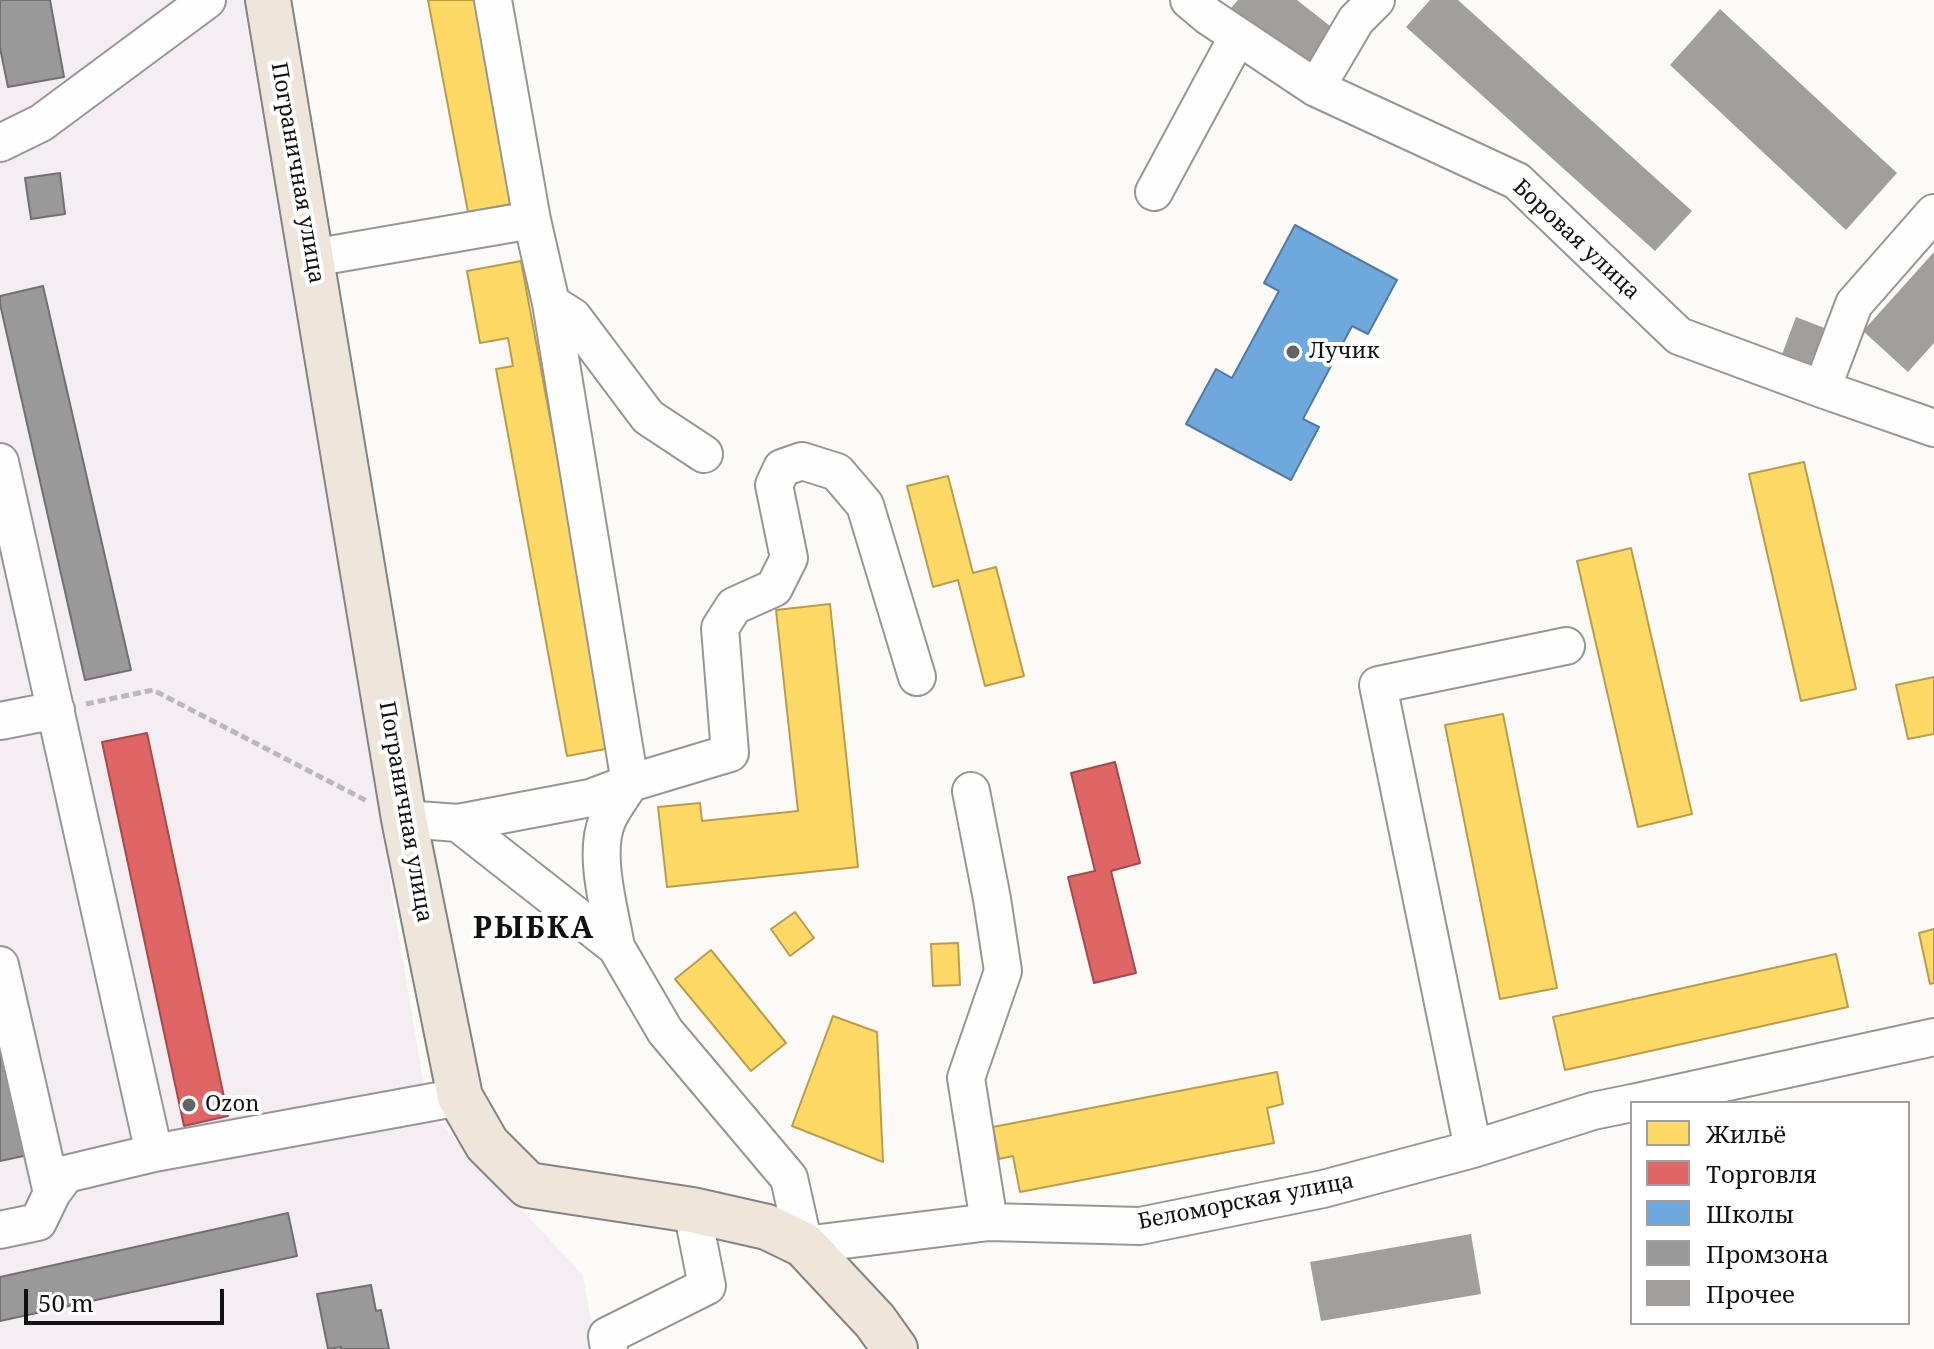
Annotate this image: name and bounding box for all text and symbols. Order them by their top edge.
street label: Пограничная улица [265,60,329,286]
street label: Боровая улица [1507,174,1645,306]
place label: Лучик [1309,339,1379,365]
marker: Лучик [1284,343,1302,361]
street label: Пограничная улица [373,699,437,925]
district label: РЫБКА [473,911,595,947]
place label: Ozon [205,1092,259,1118]
marker: Ozon [180,1096,198,1114]
legend [1630,1101,1910,1325]
text: Жильё [1706,1117,1786,1150]
text: Торговля [1706,1157,1817,1190]
street label: Беломорская улица [1136,1168,1356,1236]
text: Школы [1706,1197,1794,1230]
text: Промзона [1706,1237,1829,1270]
scale bar [28,1273,228,1323]
text: Прочее [1706,1277,1795,1310]
text: 50 m [38,1286,94,1319]

